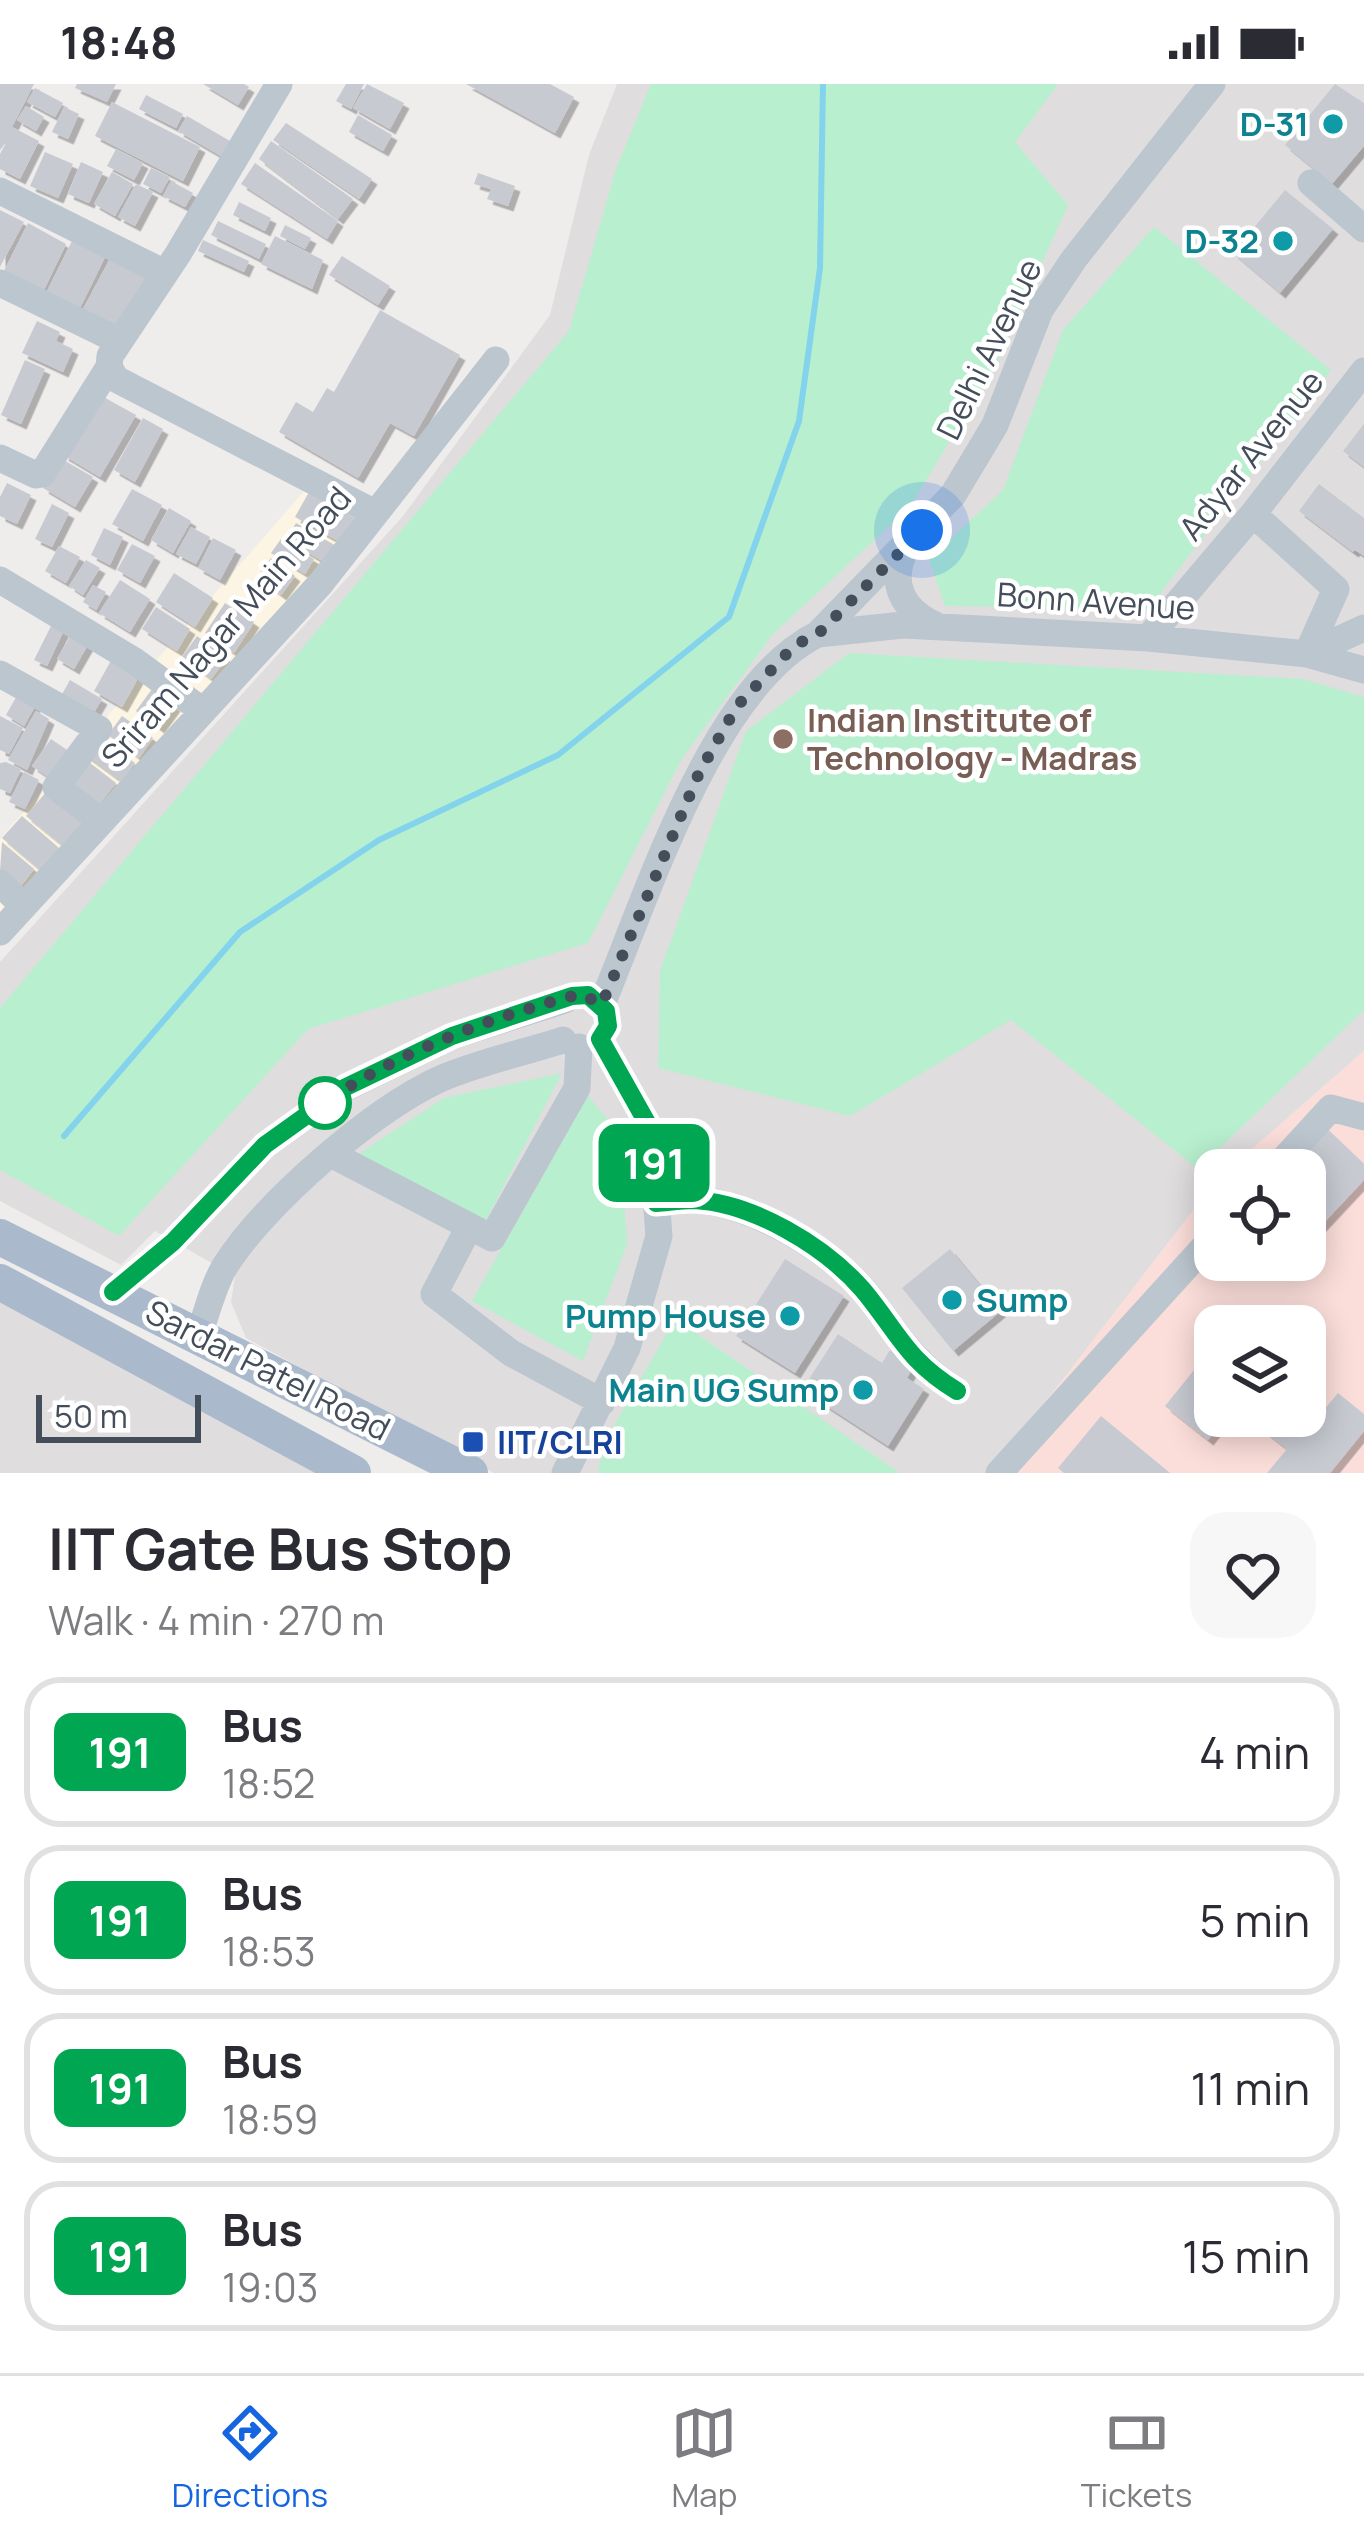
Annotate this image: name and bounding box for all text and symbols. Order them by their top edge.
text: 18:48 [60,11,178,73]
place label: D-31 [1240,101,1309,146]
marker: D-31 [1320,111,1346,137]
place label: D-32 [1185,218,1259,263]
marker: D-32 [1270,228,1296,254]
street label: Delhi Avenue [925,251,1052,447]
street label: Adyar Avenue [1168,360,1333,549]
street label: Sriram Nagar Main Road [91,476,361,777]
your location [892,500,952,560]
street label: Bonn Avenue [995,571,1197,630]
place label: Indian Institute of Technology - Madras [807,697,1137,780]
marker: Indian Institute of Technology - Madras [770,726,796,752]
unlabelled marker [300,1078,350,1128]
line badge: 191 [585,1124,723,1202]
text: 191 [623,1134,685,1192]
map controls [1194,1149,1326,1437]
button: locate [1194,1149,1326,1281]
place label: Sump [976,1277,1068,1322]
marker: Sump [939,1287,965,1313]
street label: Sardar Patel Road [138,1289,398,1451]
place label: Pump House [565,1293,766,1338]
marker: Pump House [777,1303,803,1329]
button: layers [1194,1305,1326,1437]
place label: Main UG Sump [608,1367,839,1412]
marker: Main UG Sump [850,1377,876,1403]
scale bar [36,1389,201,1442]
text: 50 m [54,1393,128,1438]
place label: IIT/CLRI [497,1419,623,1464]
marker: IIT/CLRI [460,1429,486,1455]
text: IIT Gate Bus Stop [48,1509,512,1587]
button: heart [1190,1512,1316,1638]
text: Walk · 4 min · 270 m [48,1593,384,1647]
text: Bus [222,1694,303,1756]
text: 4 min [1199,1721,1310,1783]
text: 191 [89,1723,151,1781]
text: 18:52 [222,1756,315,1810]
text: Bus [222,1862,303,1924]
text: 5 min [1200,1889,1310,1951]
text: 191 [89,1891,151,1949]
text: 18:53 [222,1924,316,1978]
text: Bus [222,2030,303,2092]
text: 11 min [1191,2057,1310,2119]
text: 191 [89,2059,151,2117]
text: 18:59 [222,2092,318,2146]
text: Bus [222,2198,303,2260]
text: 15 min [1182,2225,1310,2287]
text: 191 [89,2227,151,2285]
text: 19:03 [222,2260,318,2314]
tab: Directions [172,2400,328,2517]
tab: Map [671,2400,737,2517]
tab: Tickets [1081,2400,1192,2517]

